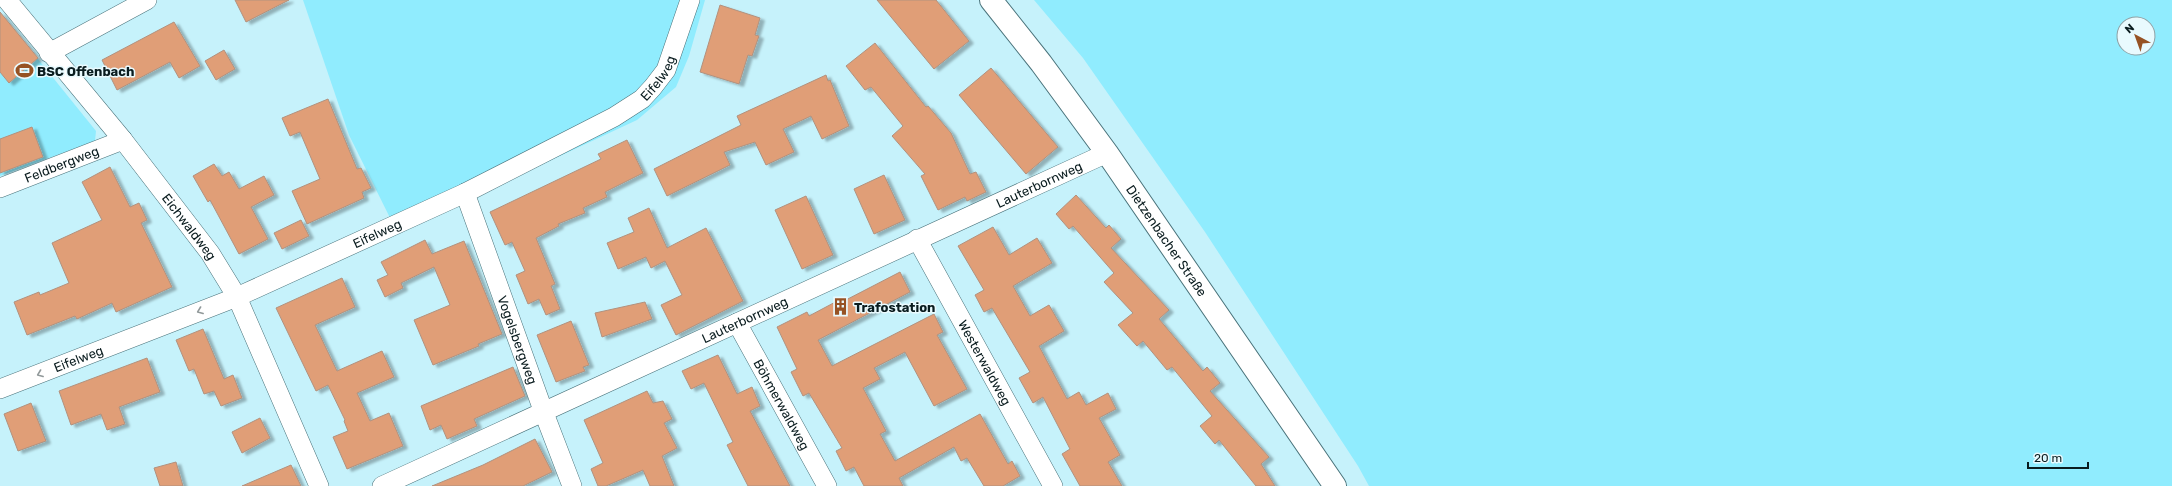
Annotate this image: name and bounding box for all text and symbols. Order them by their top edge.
north arrow [2116,16,2156,56]
text: N [2123,21,2137,36]
street label: Eifelweg [637,54,679,104]
sports icon: BSC Offenbach [14,61,34,81]
place label: BSC Offenbach [37,64,134,79]
street label: Feldbergweg [22,143,101,186]
street label: Lauterbornweg [994,158,1085,211]
street label: Dietzenbacher Straße [1123,182,1210,299]
street label: Eichwaldweg [159,191,219,263]
street label: Eifelweg [350,216,404,251]
street label: Vogelsbergweg [494,294,540,387]
street label: Lauterbornweg [699,294,791,346]
building icon: Trafostation [831,297,851,317]
place label: Trafostation [854,300,935,315]
one-way arrow [197,306,205,314]
street label: Westerwaldweg [955,318,1014,408]
street label: Eifelweg [52,343,106,375]
street label: Böhmerwaldweg [750,357,813,453]
one-way arrow [37,369,44,377]
scale bar [2028,444,2088,470]
text: 20 m [2034,451,2062,465]

